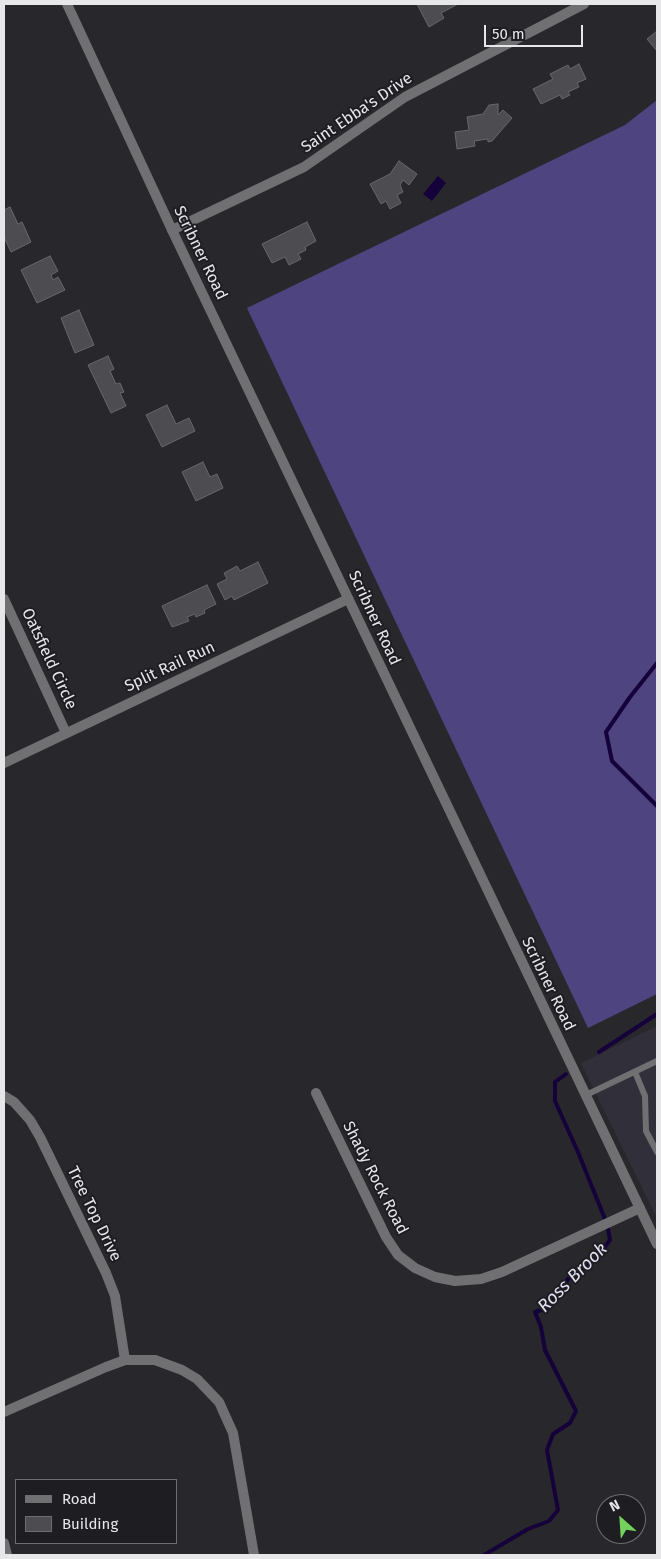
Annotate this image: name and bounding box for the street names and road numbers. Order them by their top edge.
street label: Saint Ebba's Drive [298,69,416,157]
street label: Scribner Road [169,203,231,303]
street label: Scribner Road [344,568,404,668]
street label: Oatsfield Circle [17,605,81,713]
street label: Split Rail Run [122,638,218,696]
street label: Scribner Road [517,934,579,1034]
street label: Shady Rock Road [338,1118,412,1238]
street label: Tree Top Drive [63,1163,125,1265]

